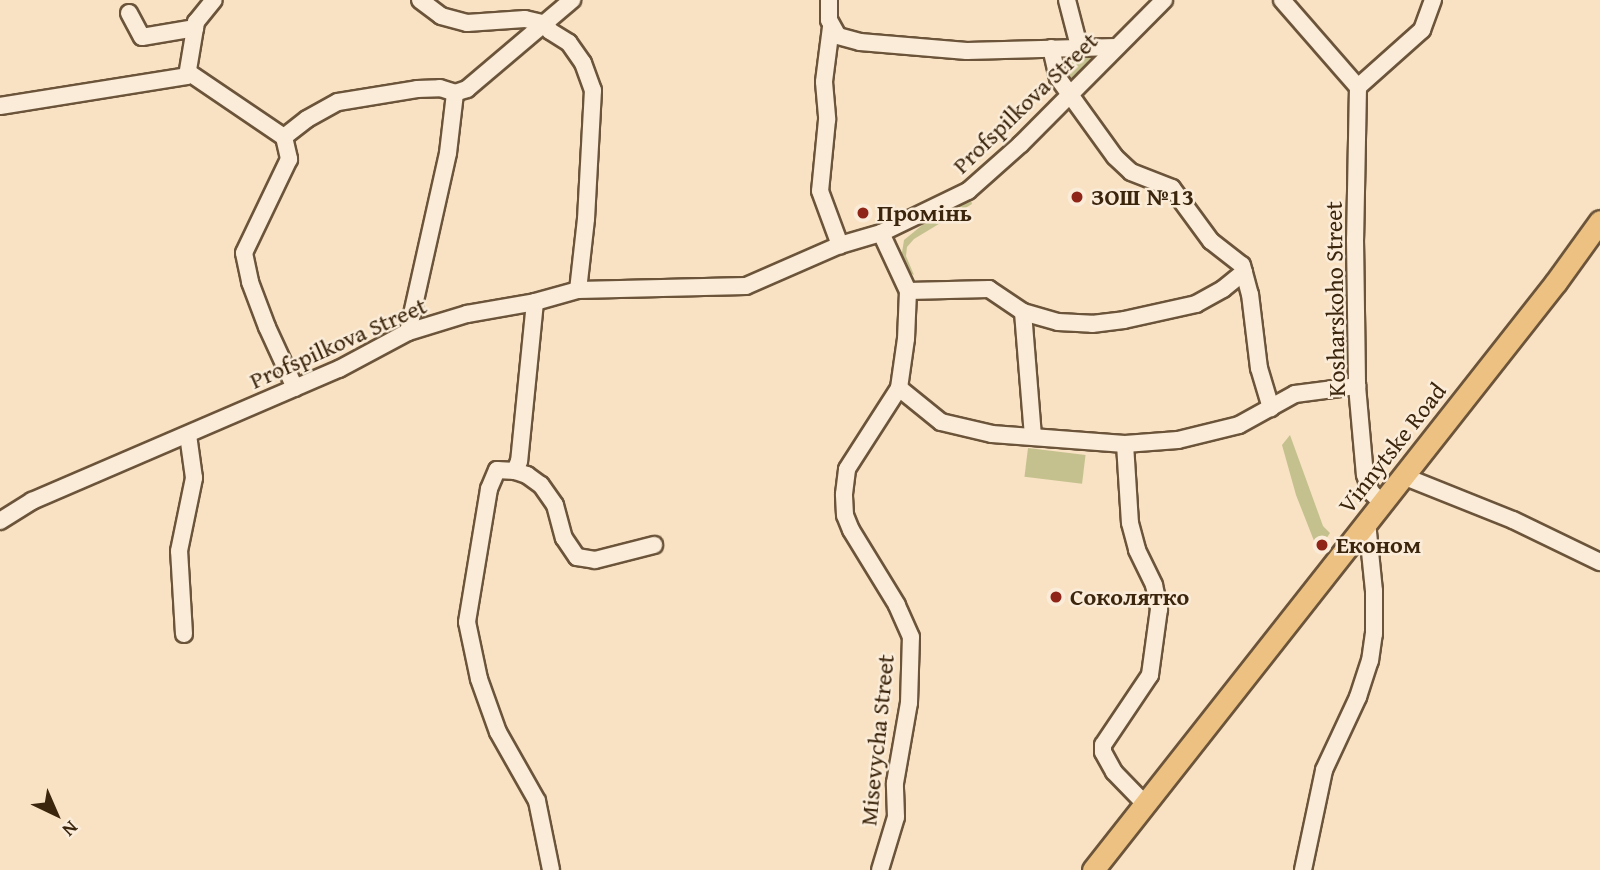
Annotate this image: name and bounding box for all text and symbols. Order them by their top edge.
street label: Profspilkova Street [946,26,1104,180]
place label: ЗОШ №13 [1091,183,1194,211]
marker: ЗОШ №13 [1069,189,1085,205]
place label: Промінь [877,199,972,227]
street label: Kosharskoho Street [1319,201,1351,397]
marker: Промінь [855,205,871,221]
street label: Profspilkova Street [245,291,431,395]
street label: Vinnytske Road [1332,377,1452,519]
place label: Економ [1336,531,1421,559]
marker: Економ [1314,537,1330,553]
place label: Соколятко [1070,583,1189,611]
marker: Соколятко [1048,589,1064,605]
street label: Misevycha Street [854,653,900,827]
north arrow [21,779,91,849]
text: N [56,815,85,844]

